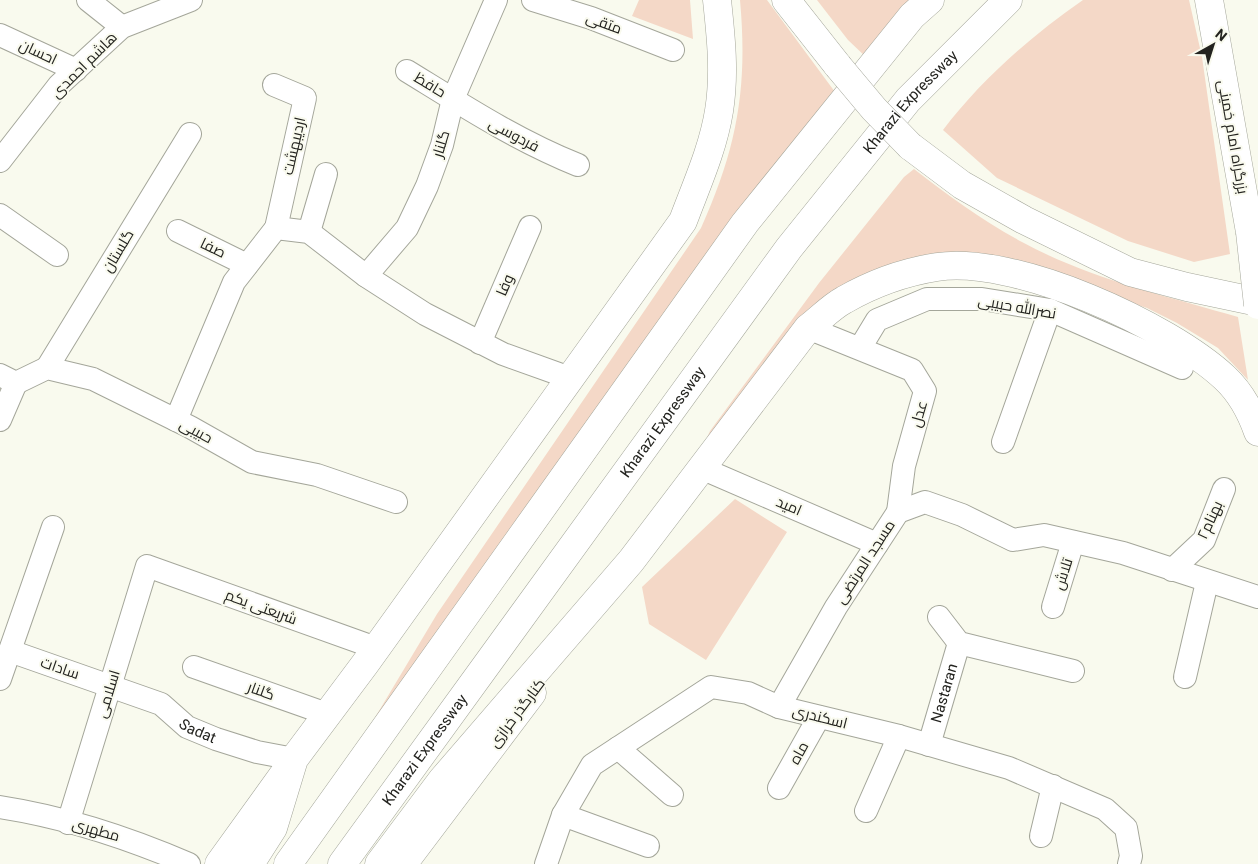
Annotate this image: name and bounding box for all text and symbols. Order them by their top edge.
street label: متقی [583,8,624,39]
north arrow [1188,20,1238,70]
text: N [1212,26,1230,44]
street label: هاشم احمدی [47,28,122,103]
street label: احسان [16,35,60,69]
street label: Kharazi Expressway [859,47,961,157]
street label: حافظ [411,69,449,101]
street label: بزرگراه امام خمینی [1213,79,1252,196]
street label: فردوسی [485,114,542,157]
street label: اردیبهشت [279,115,310,177]
street label: گلنار [428,128,454,161]
street label: گلستان [98,226,139,276]
street label: صفا [197,234,229,262]
street label: وفا [492,271,518,299]
street label: نصرالله حبیبی [976,290,1058,324]
street label: Kharazi Expressway [616,363,709,481]
street label: عدل [907,399,931,429]
street label: حبیبی [176,415,216,448]
street label: امید [773,493,805,519]
street label: بهنام۲ [1193,498,1228,542]
street label: مسجد المرتضی [831,517,900,608]
street label: تلاش [1049,556,1077,592]
street label: شریعتی یکم [222,586,299,629]
street label: سادات [38,653,82,683]
street label: Nastaran [927,661,961,725]
street label: اسلامی [92,668,125,721]
street label: کنارگذر خرازی [485,675,550,752]
street label: گلنار [244,677,277,704]
street label: Kharazi Expressway [378,691,471,809]
street label: اسکندری [790,701,849,733]
street label: Sadat [175,715,219,747]
street label: ماه [786,739,812,767]
street label: مطهری [70,815,122,846]

